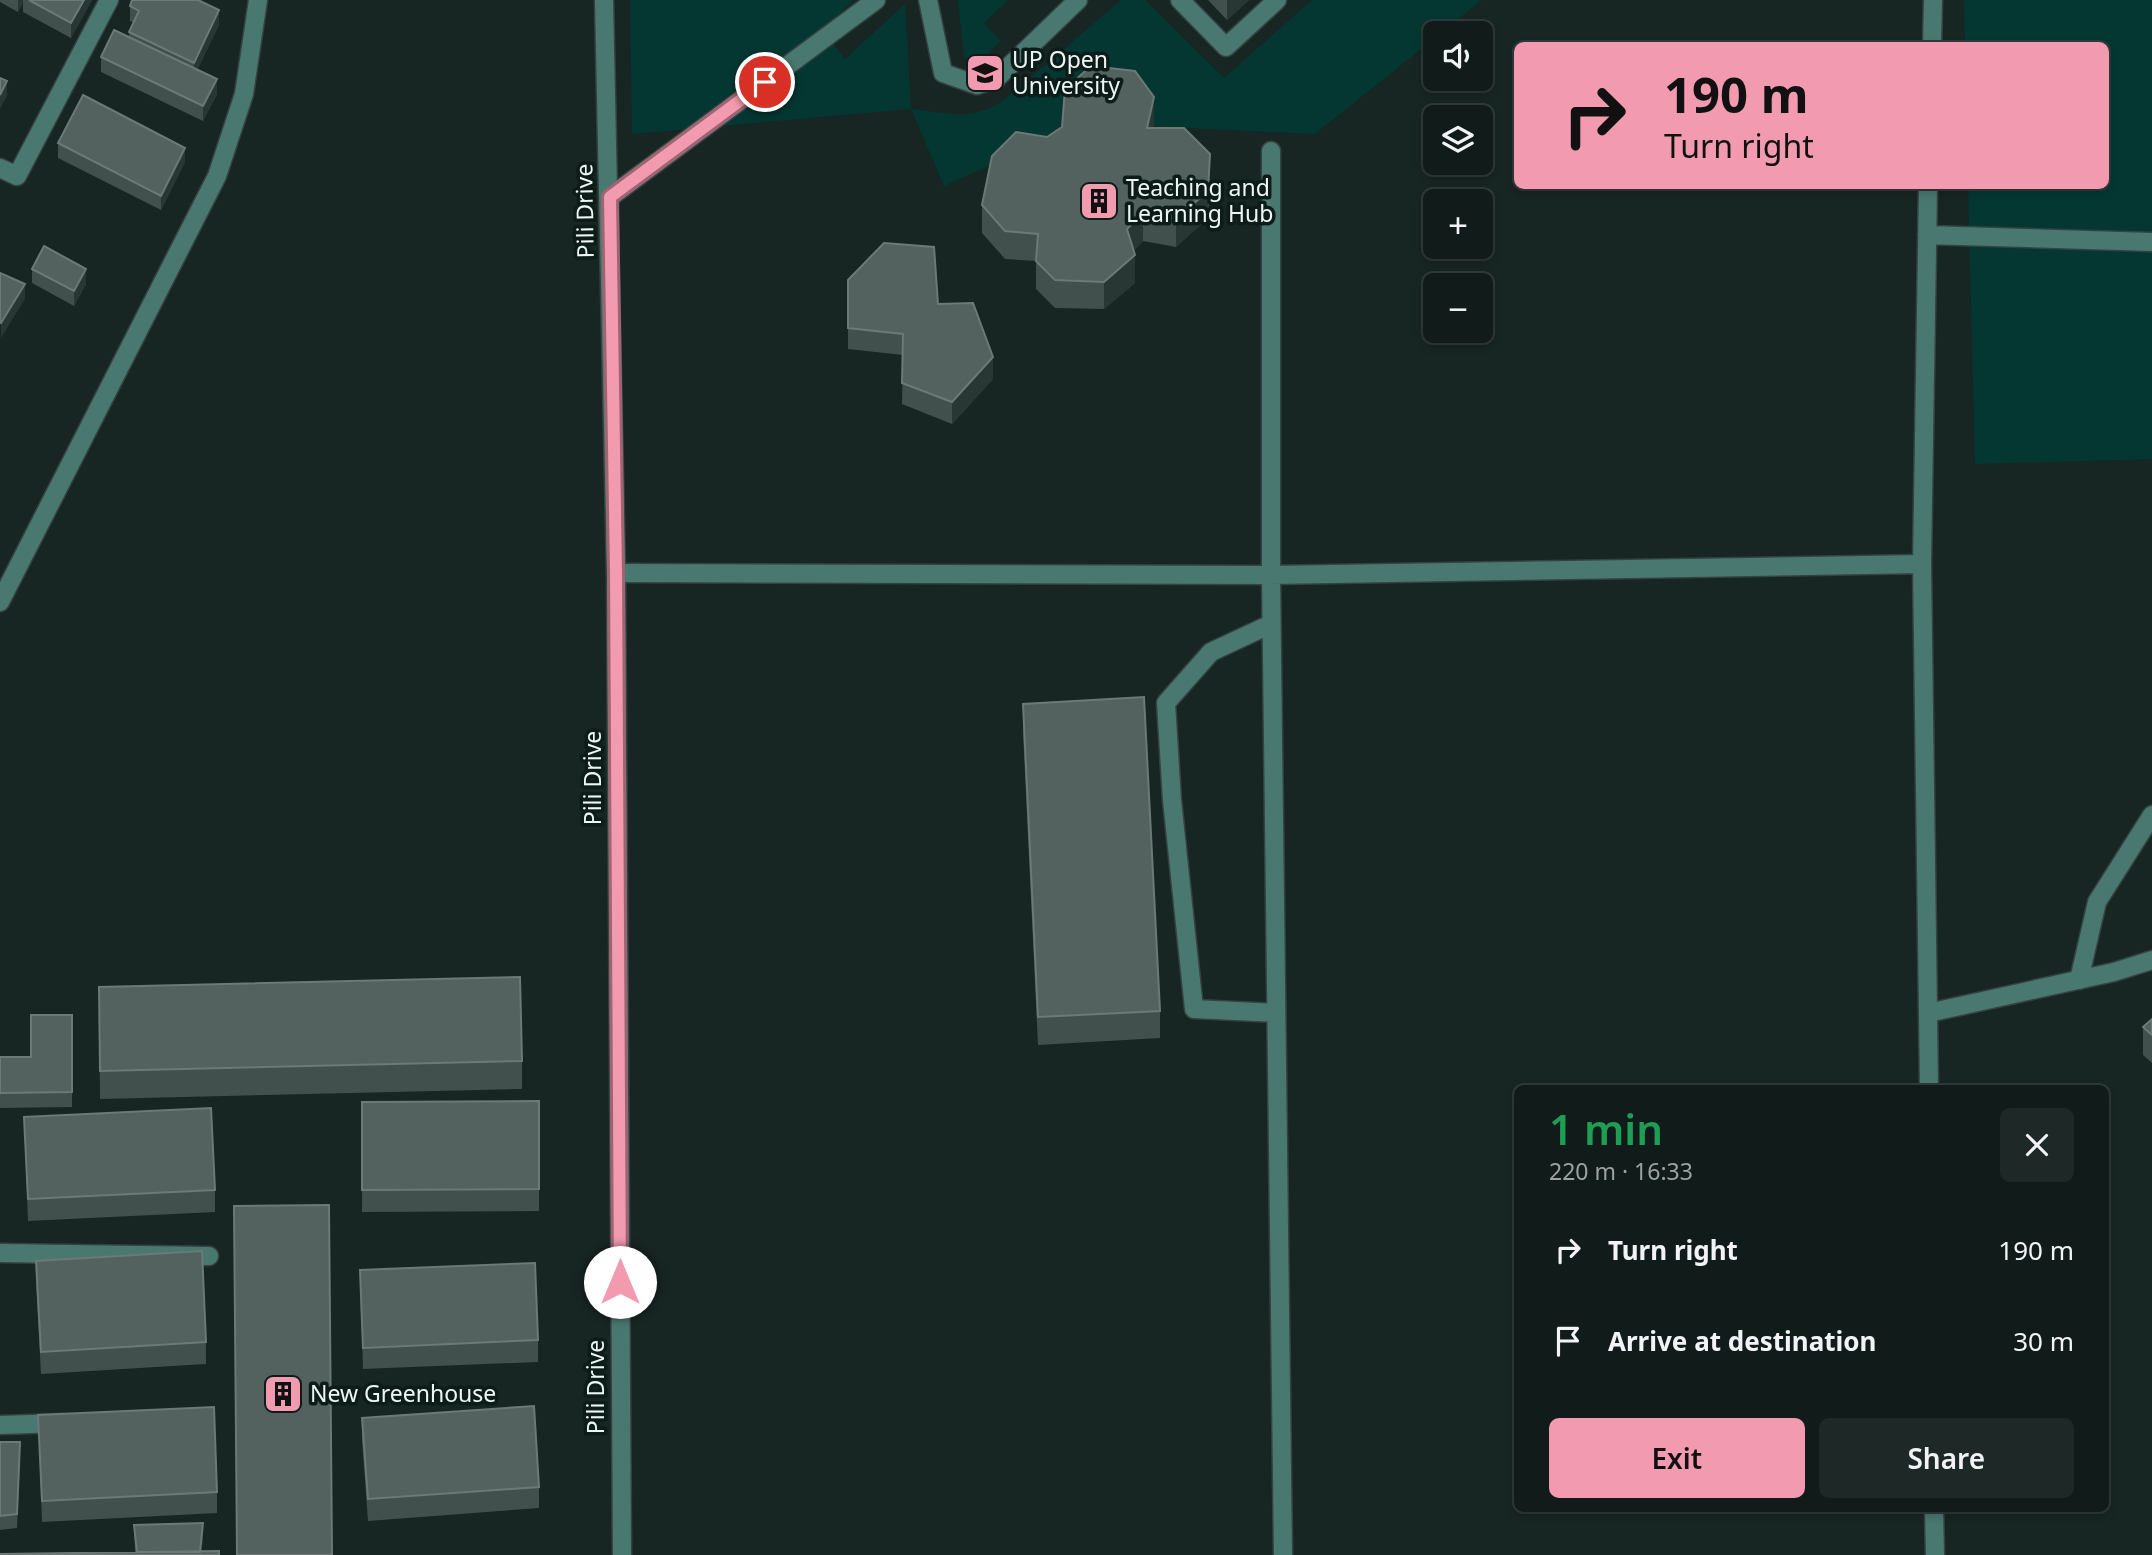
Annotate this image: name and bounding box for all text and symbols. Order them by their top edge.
map controls [1423,21,1493,343]
button: sound [1423,21,1493,91]
place label: UP Open University [1012,43,1120,101]
pin [735,52,795,112]
school or university icon: UP Open University [964,52,1006,94]
text: 190 m [1664,61,1809,127]
icon: arrive [746,63,784,101]
icon: right [1549,70,1640,161]
button: layers [1423,105,1493,175]
text: Turn right [1664,124,1814,167]
street label: Pili Drive [567,163,601,259]
place label: Teaching and Learning Hub [1126,171,1273,229]
building icon: Teaching and Learning Hub [1078,180,1120,222]
button: + [1423,189,1493,259]
button: − [1423,273,1493,343]
street label: Pili Drive [576,731,608,825]
text: 1 min [1549,1100,1663,1157]
button: close [2000,1108,2074,1182]
text: 220 m · 16:33 [1549,1155,1693,1187]
icon: right [1549,1231,1587,1269]
text: Turn right [1608,1232,1738,1268]
text: 190 m [1998,1232,2074,1268]
position arrow [583,1245,657,1319]
icon: arrive [1549,1322,1587,1360]
text: Arrive at destination [1608,1323,1877,1359]
text: 30 m [2013,1323,2074,1359]
street label: Pili Drive [579,1340,611,1434]
building icon: New Greenhouse [262,1373,304,1415]
place label: New Greenhouse [310,1377,496,1409]
button: Exit [1549,1418,1805,1498]
button: Share [1819,1418,2074,1498]

